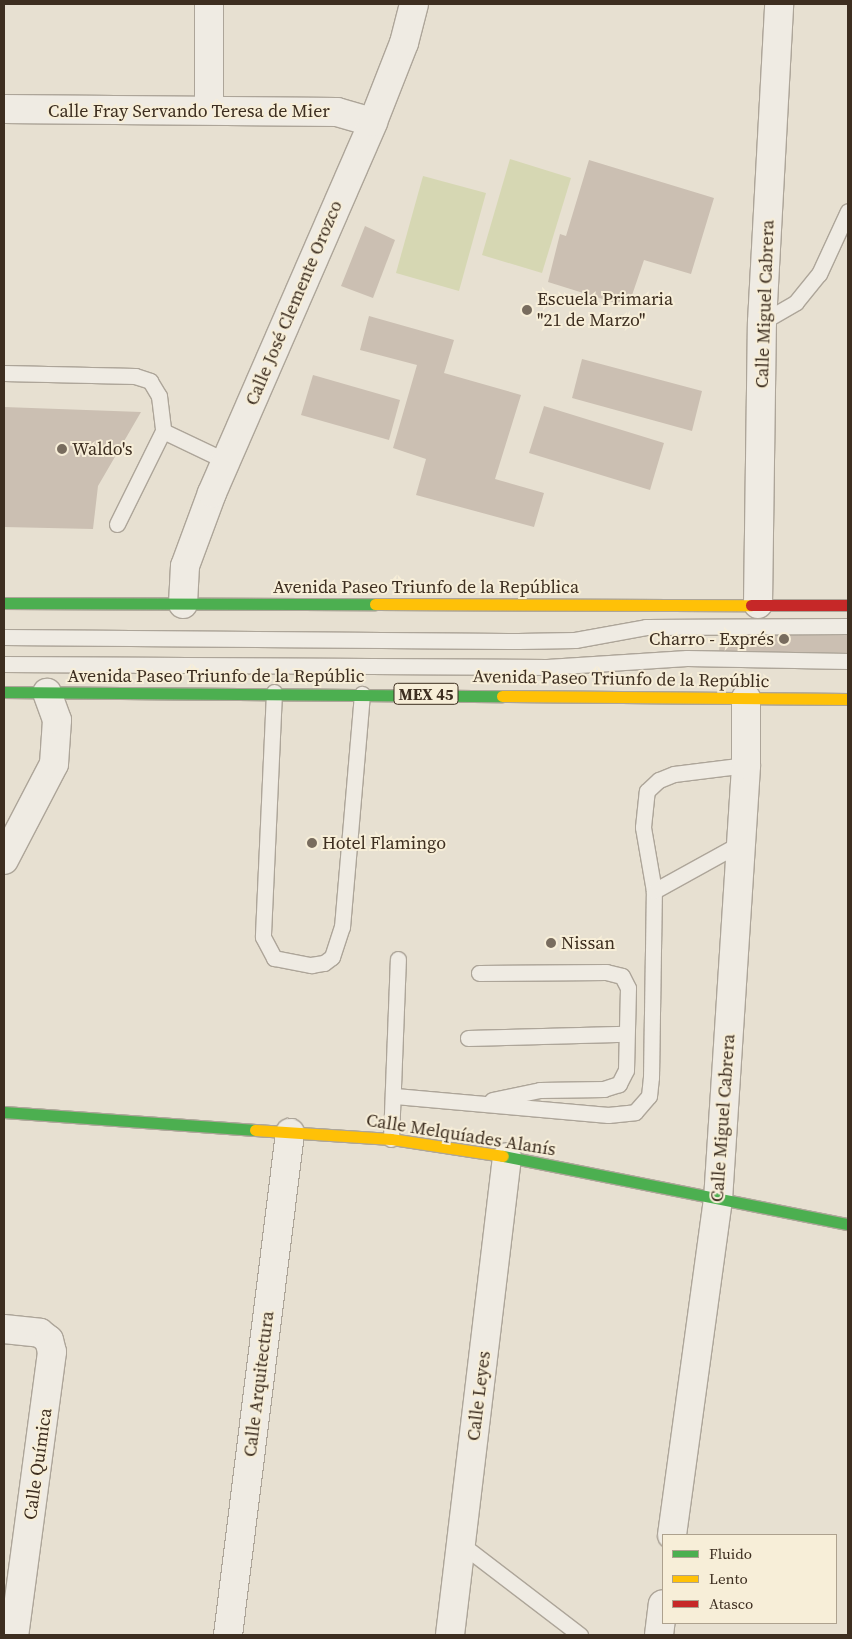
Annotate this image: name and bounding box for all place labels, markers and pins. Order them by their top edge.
place label: Escuela Primaria "21 de Marzo" [537,289,673,332]
marker: Escuela Primaria "21 de Marzo" [521,304,533,316]
place label: Waldo's [72,438,132,460]
marker: Waldo's [56,443,68,455]
place label: Charro - Exprés [649,628,774,650]
marker: Charro - Exprés [778,633,790,645]
place label: Hotel Flamingo [322,832,446,854]
marker: Hotel Flamingo [306,837,318,849]
place label: Nissan [561,932,615,954]
marker: Nissan [545,937,557,949]

